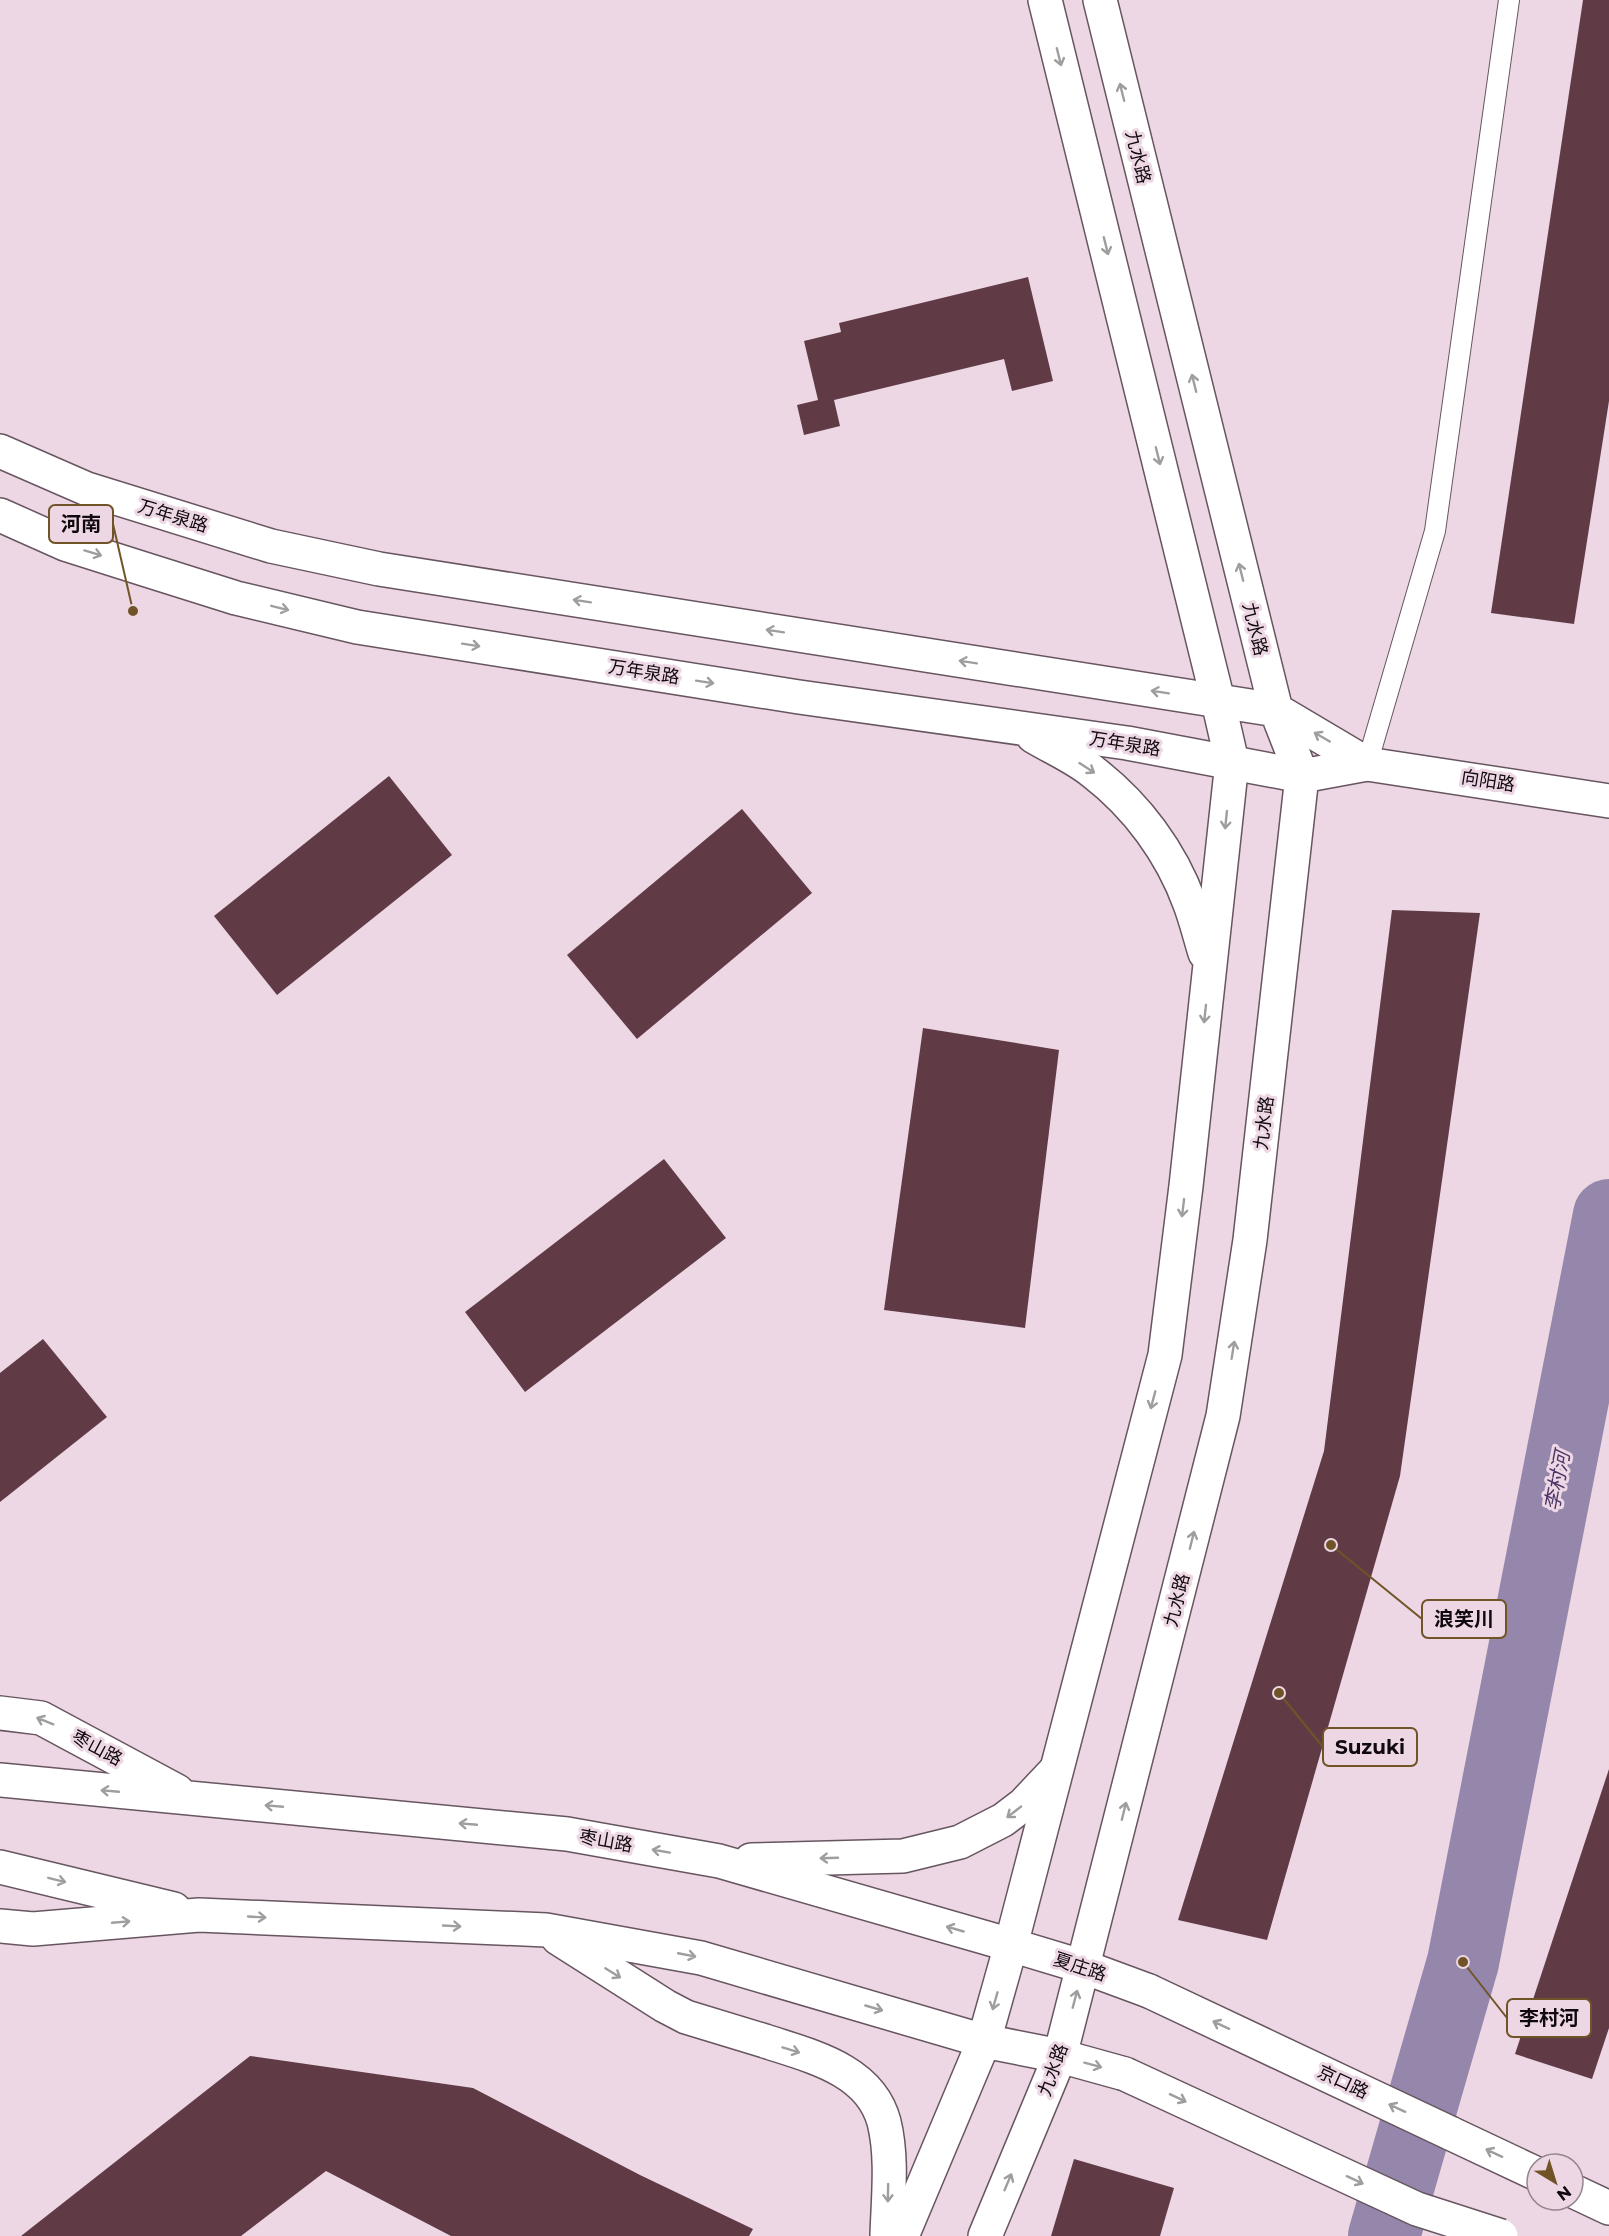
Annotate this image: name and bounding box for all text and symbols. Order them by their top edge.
one-way arrow [1054,47,1066,66]
one-way arrow [1116,82,1128,101]
street label: 九水路 [1121,128,1155,186]
one-way arrow [1101,236,1113,255]
one-way arrow [1188,374,1200,393]
one-way arrow [1153,446,1165,465]
street label: 万年泉路 [135,495,211,537]
callout: 河南 [49,505,113,543]
text: 河南 [61,512,101,536]
one-way arrow [83,548,102,559]
one-way arrow [1235,563,1247,582]
one-way arrow [573,595,593,606]
street label: 九水路 [1238,600,1272,658]
one-way arrow [270,603,289,615]
one-way arrow [766,626,785,637]
one-way arrow [461,640,481,651]
street label: 万年泉路 [607,656,681,688]
one-way arrow [958,656,978,667]
one-way arrow [695,677,715,688]
one-way arrow [1151,686,1171,697]
street label: 万年泉路 [1088,728,1162,760]
one-way arrow [1314,731,1331,743]
one-way arrow [1078,763,1095,775]
street label: 向阳路 [1460,766,1516,796]
one-way arrow [1220,810,1231,830]
one-way arrow [1199,1004,1210,1024]
street label: 九水路 [1250,1095,1278,1151]
one-way arrow [1177,1198,1188,1218]
one-way arrow [1228,1340,1239,1360]
one-way arrow [1146,1391,1158,1410]
water label: 李村河 [1539,1445,1575,1513]
one-way arrow [1187,1531,1198,1550]
street label: 九水路 [1160,1571,1194,1629]
callout: 浪笑川 [1422,1600,1506,1638]
text: 浪笑川 [1434,1607,1494,1631]
one-way arrow [36,1715,54,1726]
street label: 枣山路 [68,1726,126,1770]
callout: Suzuki [1323,1728,1417,1766]
text: Suzuki [1335,1735,1405,1759]
one-way arrow [100,1785,120,1796]
one-way arrow [265,1800,284,1811]
one-way arrow [1118,1801,1130,1820]
one-way arrow [1007,1805,1023,1818]
one-way arrow [459,1818,479,1829]
street label: 枣山路 [578,1825,634,1857]
one-way arrow [652,1845,672,1856]
one-way arrow [820,1852,840,1864]
one-way arrow [47,1874,66,1886]
one-way arrow [247,1912,267,1923]
one-way arrow [111,1916,131,1927]
one-way arrow [442,1921,462,1932]
one-way arrow [946,1923,965,1934]
street label: 夏庄路 [1051,1948,1109,1986]
one-way arrow [676,1950,696,1961]
one-way arrow [605,1967,621,1979]
one-way arrow [1070,1990,1082,2009]
one-way arrow [989,1991,1000,2010]
callout: 李村河 [1507,1999,1591,2037]
one-way arrow [864,2003,883,2015]
text: 李村河 [1519,2006,1579,2030]
one-way arrow [1213,2018,1231,2030]
street label: 九水路 [1033,2041,1073,2099]
one-way arrow [781,2045,800,2056]
one-way arrow [1083,2060,1102,2071]
street label: 京口路 [1314,2061,1372,2103]
one-way arrow [1169,2093,1187,2105]
one-way arrow [1389,2101,1407,2113]
one-way arrow [1485,2147,1503,2159]
north arrow [1525,2152,1585,2212]
one-way arrow [1003,2173,1014,2192]
one-way arrow [1346,2175,1364,2187]
text: N [1553,2182,1575,2205]
one-way arrow [883,2183,894,2203]

